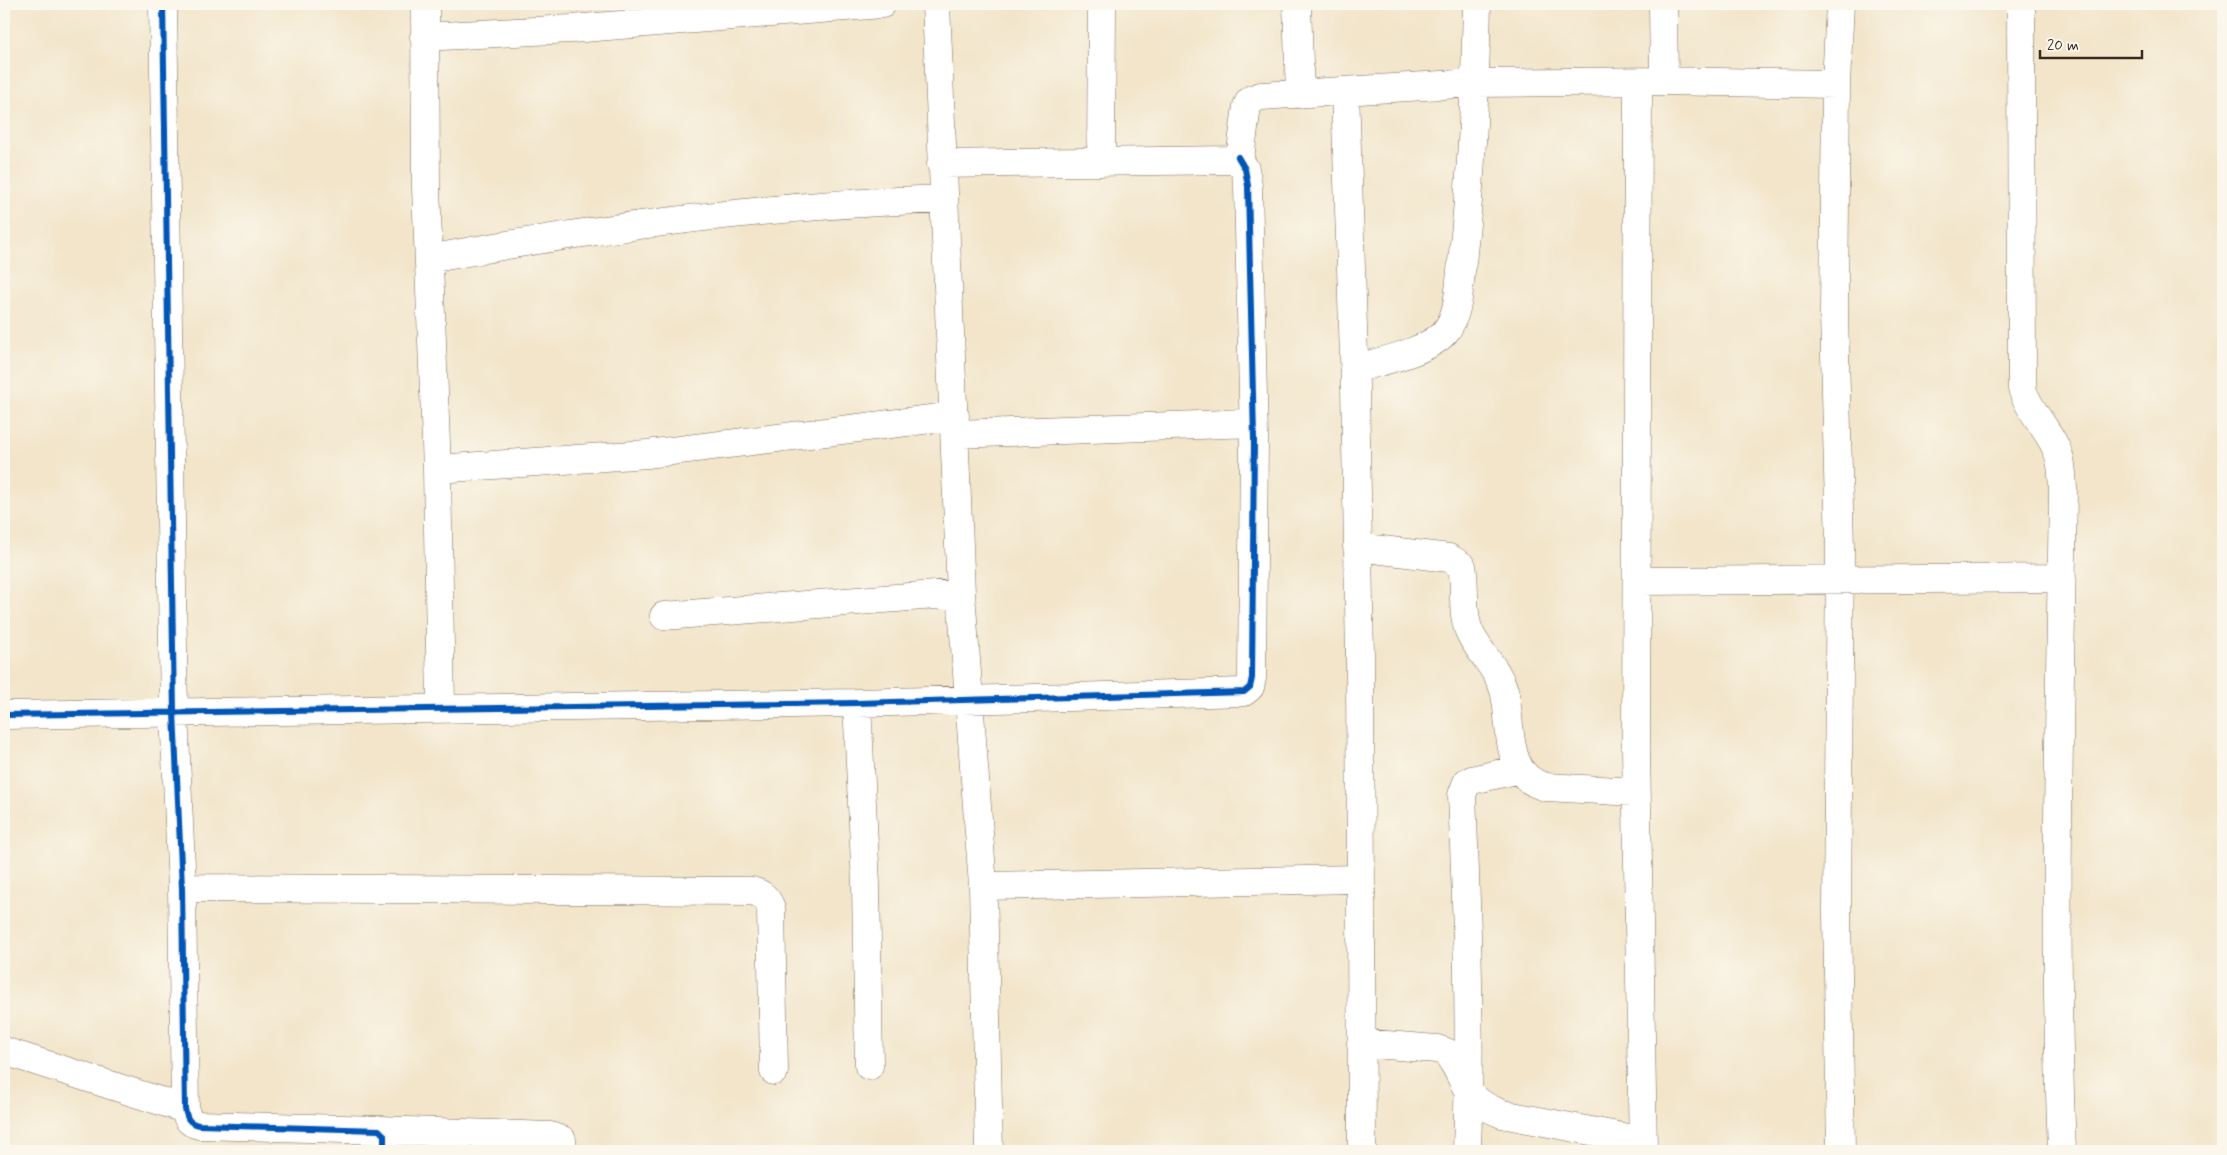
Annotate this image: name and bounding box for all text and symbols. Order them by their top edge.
scale bar [2040,28,2142,60]
text: 20 m [2047,36,2079,56]

